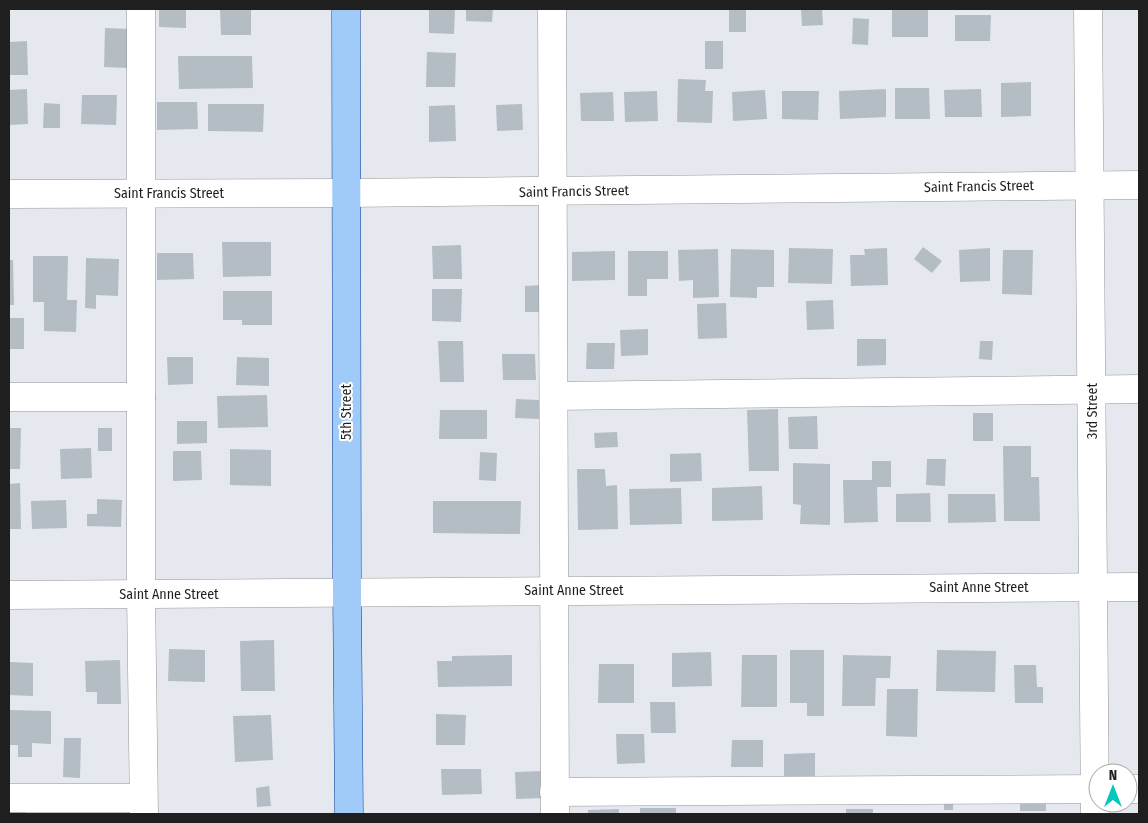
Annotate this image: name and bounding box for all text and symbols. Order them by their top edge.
street label: Saint Francis Street [924,177,1035,196]
street label: Saint Francis Street [519,182,630,201]
street label: Saint Francis Street [114,185,224,202]
street label: 3rd Street [1084,383,1101,439]
street label: 5th Street [338,384,355,440]
street label: Saint Anne Street [929,579,1029,596]
street label: Saint Anne Street [524,582,624,599]
street label: Saint Anne Street [119,586,219,603]
north arrow [1088,763,1138,813]
text: N [1109,767,1117,784]

